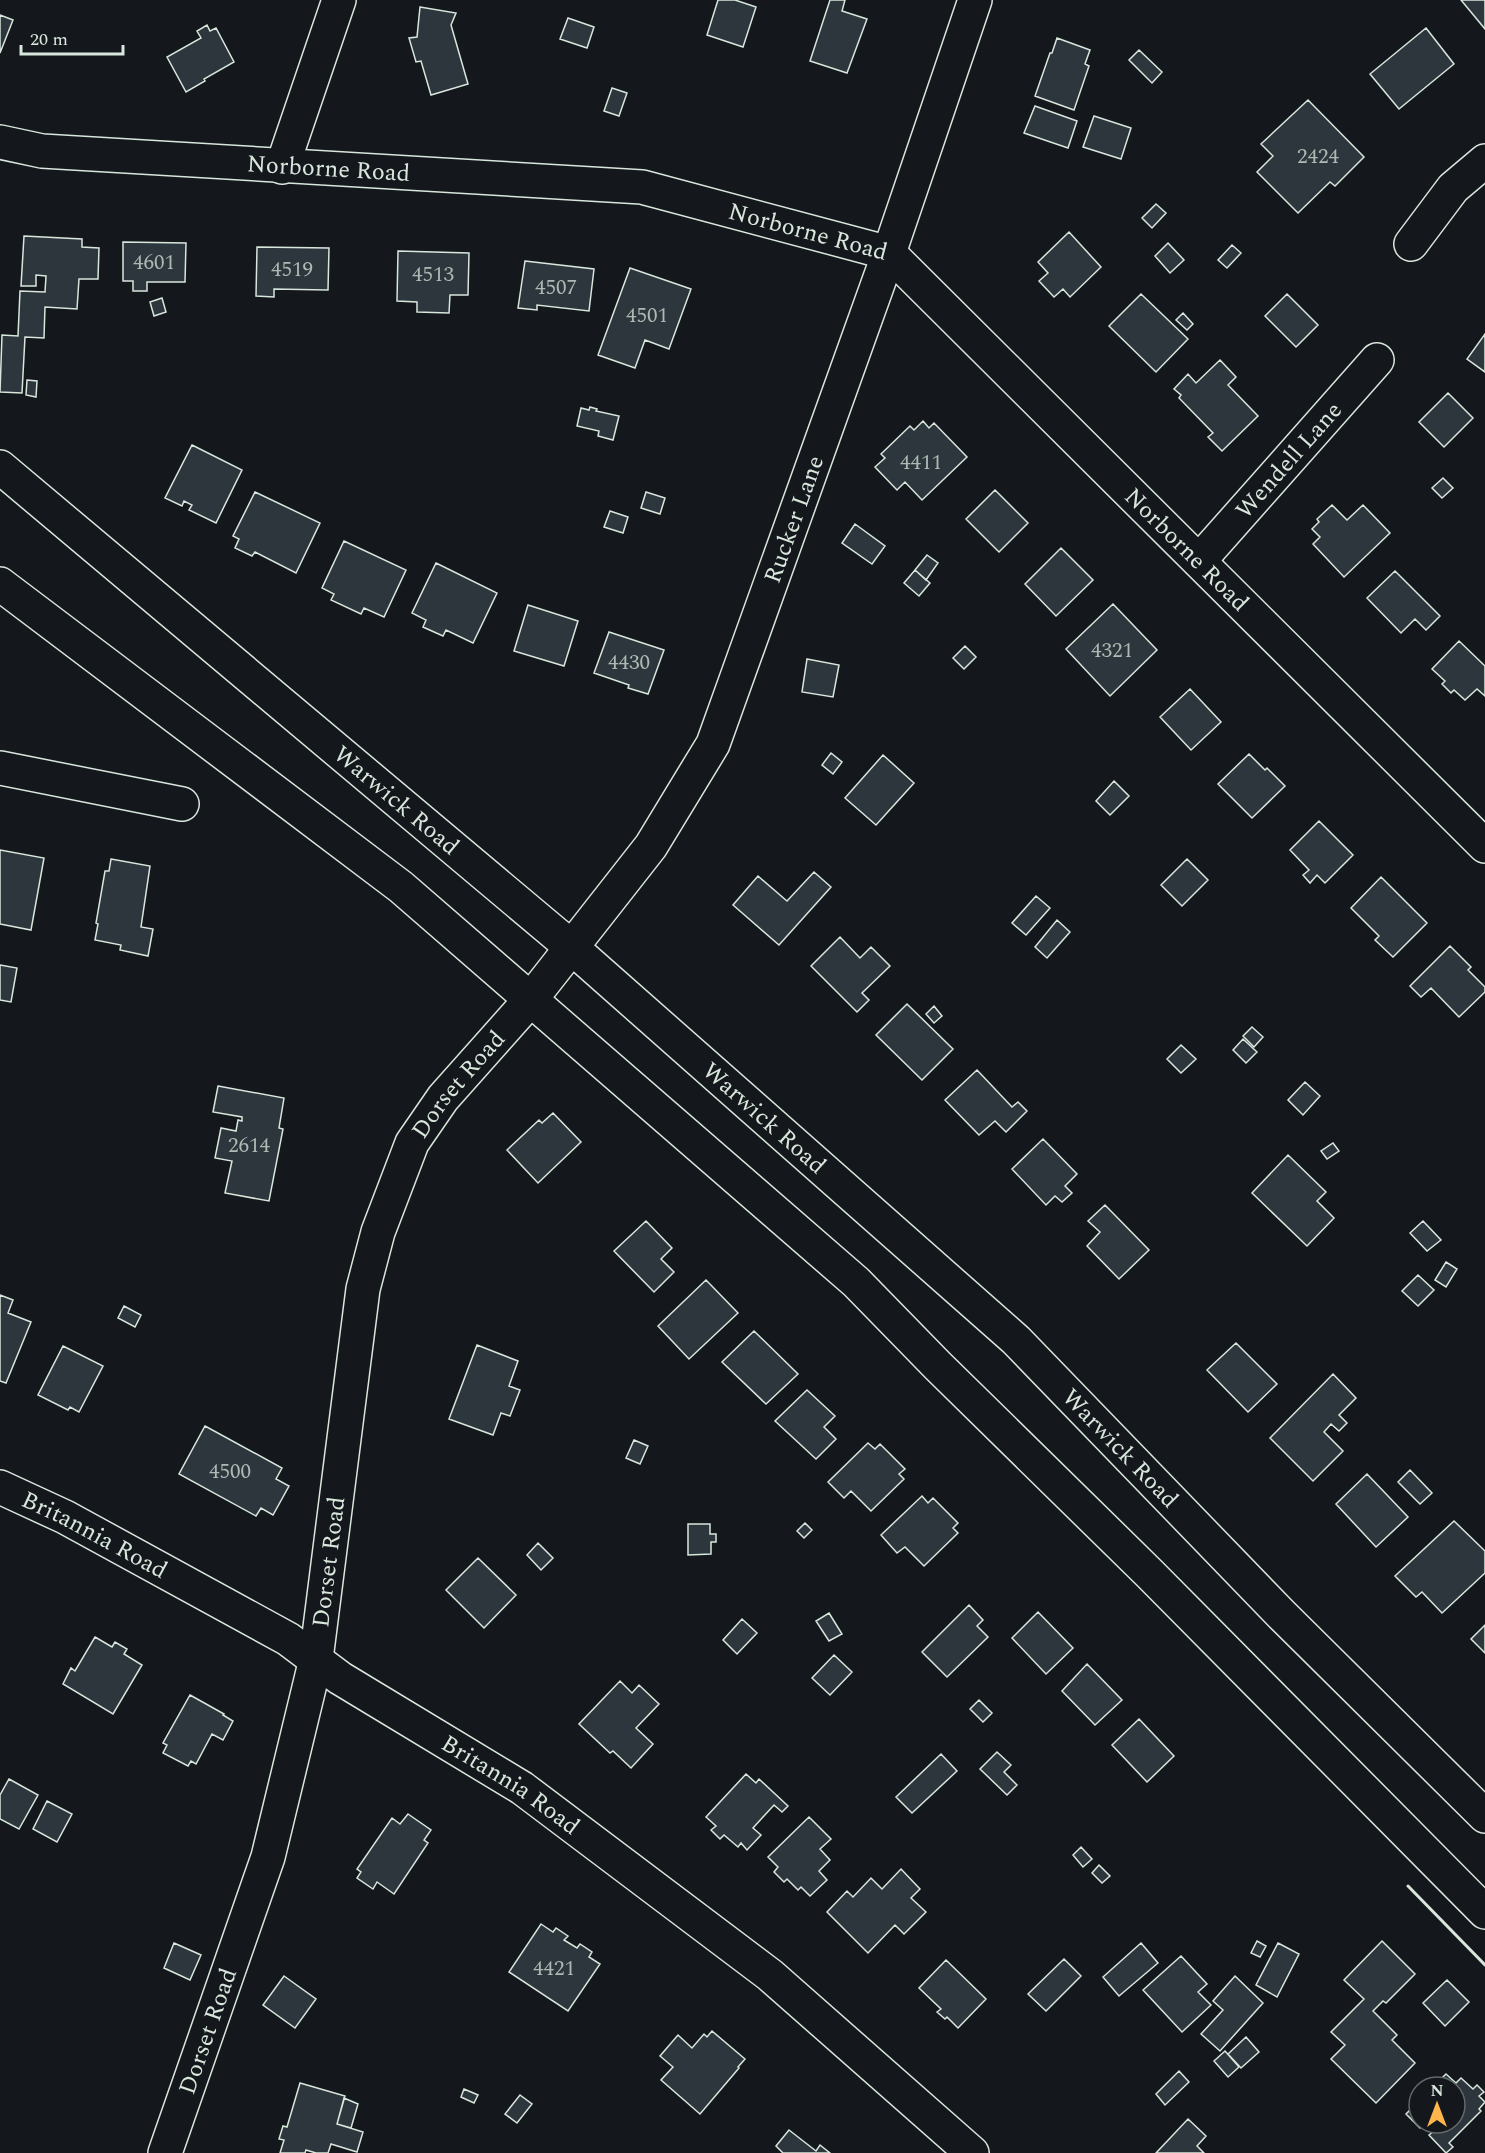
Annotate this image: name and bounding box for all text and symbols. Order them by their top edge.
scale bar [21,18,123,56]
text: 20 m [30,26,68,53]
house number: 2424 [1297,141,1339,173]
street label: Norborne Road [246,146,411,192]
street label: Norborne Road [724,194,891,271]
house number: 4601 [133,247,175,279]
house number: 4519 [271,254,313,286]
house number: 4513 [412,259,454,291]
house number: 4507 [535,272,577,304]
house number: 4501 [626,300,668,332]
street label: Wendell Lane [1227,394,1351,527]
house number: 4411 [900,447,942,479]
street label: Rucker Lane [755,451,834,588]
street label: Norborne Road [1116,480,1257,621]
house number: 4321 [1091,635,1133,667]
house number: 4430 [608,647,650,679]
street label: Warwick Road [325,737,467,865]
street label: Dorset Road [403,1023,514,1147]
street label: Warwick Road [694,1054,834,1183]
house number: 2614 [228,1130,270,1162]
street label: Warwick Road [1053,1381,1187,1517]
house number: 4500 [209,1456,251,1488]
street label: Britannia Road [15,1482,174,1589]
street label: Dorset Road [303,1494,355,1630]
street label: Britannia Road [434,1726,587,1845]
house number: 4421 [533,1953,575,1985]
street label: Dorset Road [170,1963,247,2100]
north arrow [1407,2075,1467,2135]
text: N [1430,2079,1444,2103]

